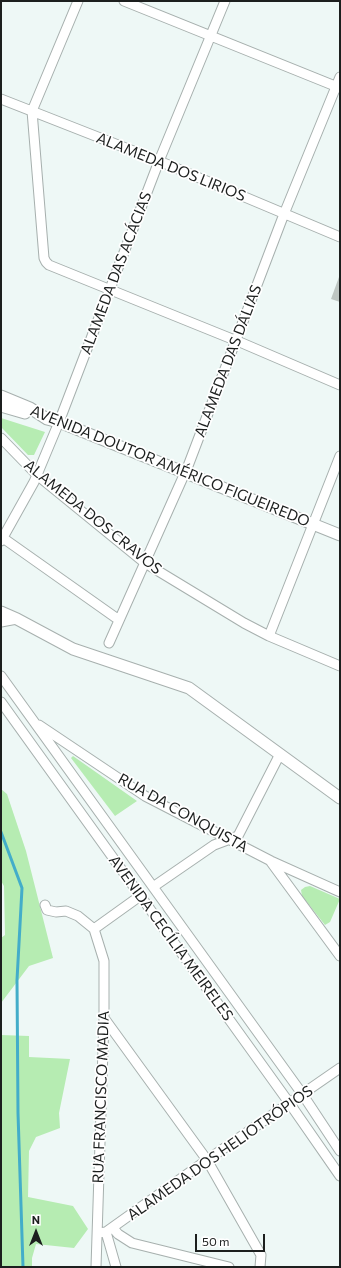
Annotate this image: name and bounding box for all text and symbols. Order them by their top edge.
street label: ALAMEDA DOS LIRIOS [94,129,248,205]
street label: ALAMEDA DAS ACÁCIAS [77,189,155,357]
street label: ALAMEDA DAS DÁLIAS [191,282,265,440]
street label: AVENIDA DOUTOR AMÉRICO FIGUEIREDO [28,402,312,530]
street label: ALAMEDA DOS CRAVOS [21,456,165,578]
street label: RUA DA CONQUISTA [115,770,251,856]
street label: AVENIDA CECÍLIA MEIRELES [105,852,237,1024]
street label: RUA FRANCISCO MADIA [89,1010,113,1184]
street label: ALAMEDA DOS HELIOTRÓPIOS [124,1082,316,1224]
north arrow [16,1212,56,1252]
text: N [32,1213,40,1226]
scale bar [197,1226,267,1252]
text: 50 m [202,1234,230,1248]

